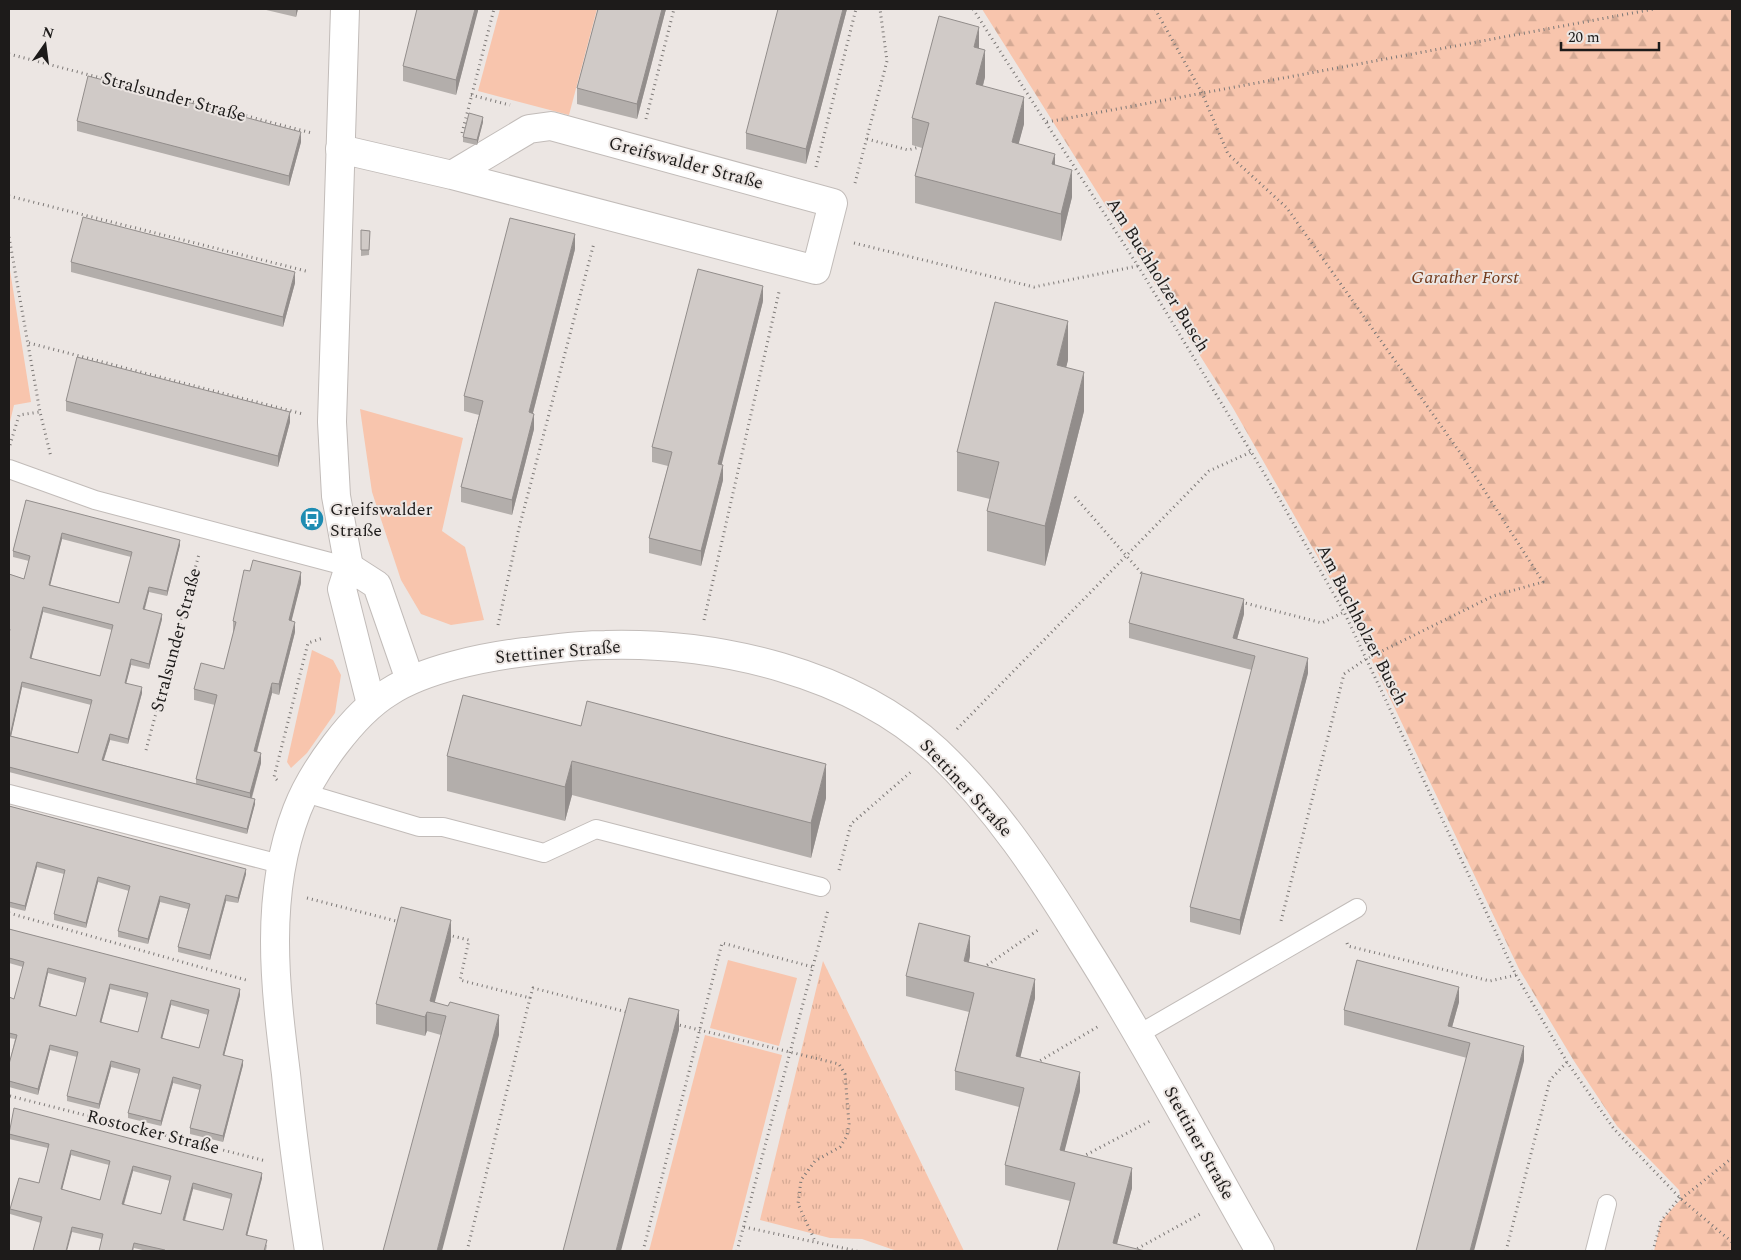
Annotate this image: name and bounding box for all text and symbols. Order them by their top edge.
north arrow [20,20,70,70]
scale bar [1561,20,1658,52]
text: N [40,21,56,44]
text: 20 m [1568,26,1600,49]
street label: Stralsunder Straße [99,65,249,129]
street label: Greifswalder Straße [606,129,766,197]
street label: Am Buchholzer Busch [1099,193,1217,357]
park label: Garather Forst [1411,264,1519,291]
place label: Greifswalder Straße [330,496,433,544]
bus stop icon: Greifswalder Straße [299,506,325,532]
street label: Am Buchholzer Busch [1310,540,1414,710]
street label: Stralsunder Straße [144,565,208,715]
street label: Stettiner Straße [494,633,622,671]
street label: Stettiner Straße [913,733,1019,843]
street label: Stettiner Straße [1157,1081,1241,1205]
street label: Rostocker Straße [84,1102,222,1162]

